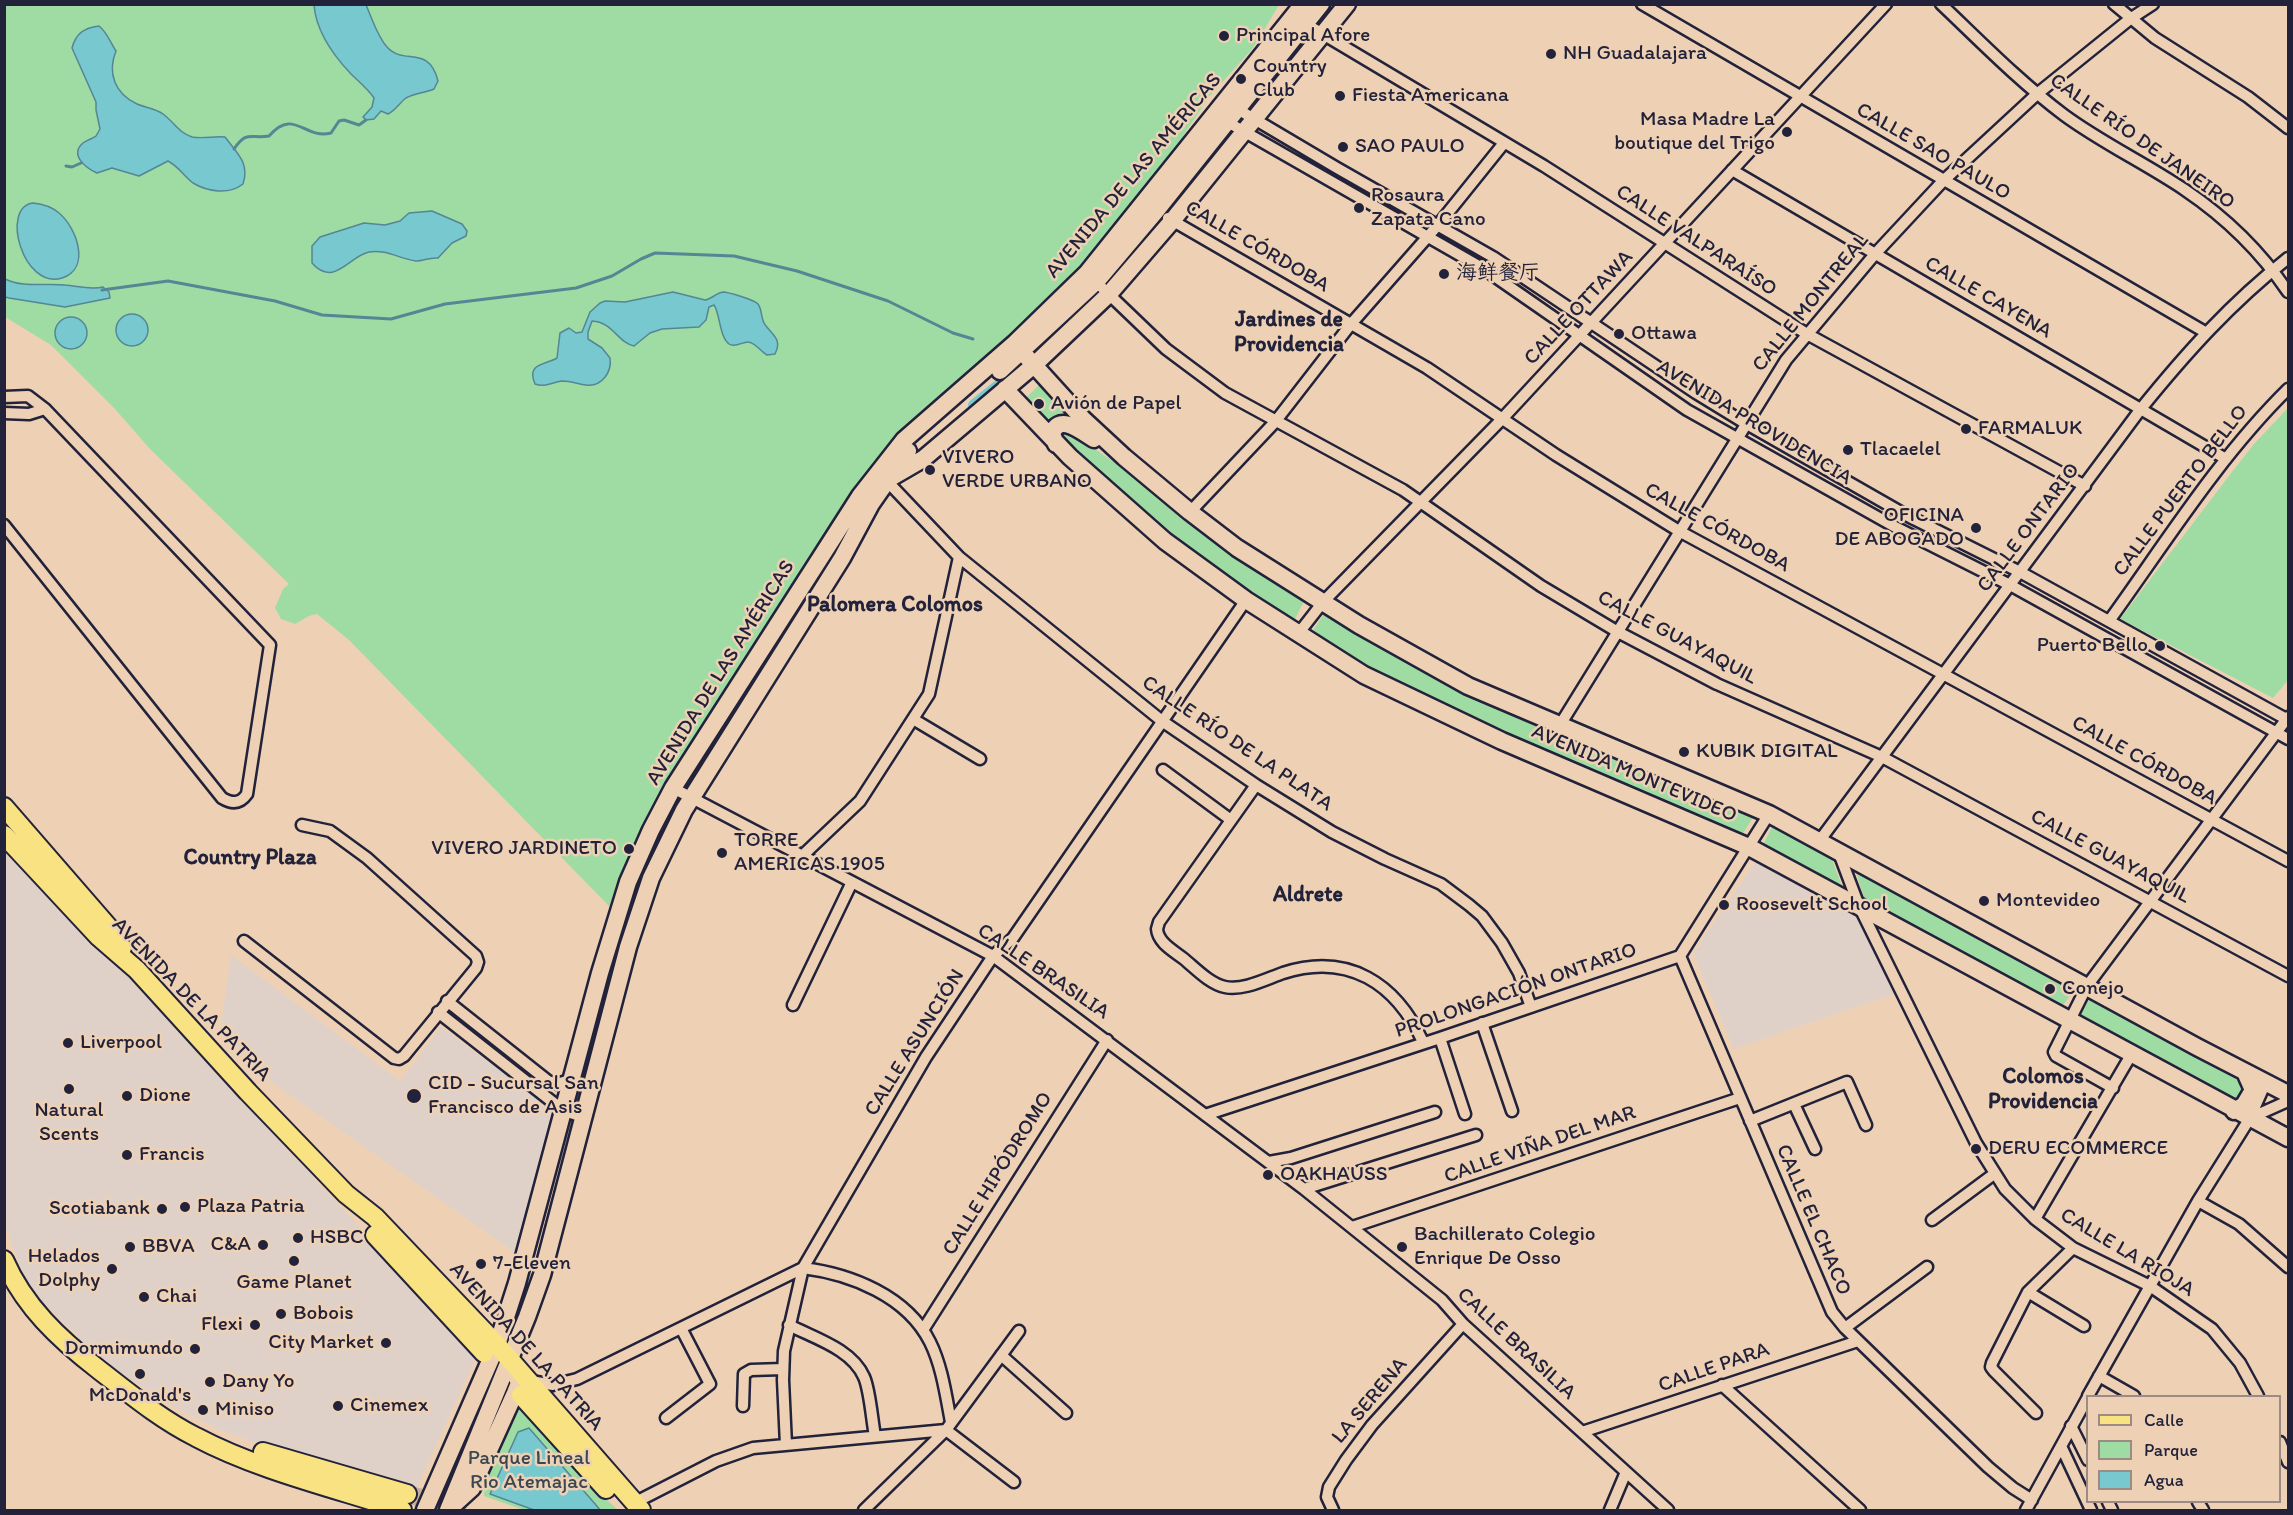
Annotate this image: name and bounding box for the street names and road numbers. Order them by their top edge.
street label: AVENIDA DE LAS AMÉRICAS [1041,68,1227,284]
street label: CALLE RÍO DE JANEIRO [2044,68,2240,216]
street label: CALLE SAO PAULO [1851,98,2015,206]
street label: CALLE VALPARAÍSO [1611,179,1781,303]
street label: CALLE CÓRDOBA [1180,195,1334,299]
street label: CALLE MONTREAL [1747,229,1875,377]
street label: CALLE OTTAWA [1519,245,1639,371]
street label: CALLE CAYENA [1920,251,2056,345]
street label: AVENIDA PROVIDENCIA [1652,355,1856,491]
street label: CALLE PUERTO BELLO [2108,400,2254,582]
street label: CALLE ONTARIO [1972,458,2086,598]
street label: CALLE CÓRDOBA [1640,478,1794,578]
street label: AVENIDA DE LAS AMÉRICAS [641,556,801,790]
street label: CALLE GUAYAQUIL [1593,585,1761,691]
street label: CALLE RÍO DE LA PLATA [1137,671,1337,817]
street label: CALLE CÓRDOBA [2067,711,2221,811]
street label: AVENIDA MONTEVIDEO [1528,719,1740,829]
street label: CALLE GUAYAQUIL [2026,804,2194,910]
street label: AVENIDA DE LA PATRIA [106,913,276,1087]
street label: CALLE BRASILIA [972,919,1114,1025]
street label: PROLONGACIÓN ONTARIO [1392,938,1640,1044]
street label: CALLE ASUNCIÓN [860,965,970,1121]
street label: CALLE HIPÓDROMO [937,1088,1059,1260]
street label: CALLE VIÑA DEL MAR [1441,1100,1639,1190]
street label: CALLE EL CHACO [1770,1141,1856,1299]
street label: CALLE LA RIOJA [2055,1203,2199,1303]
street label: AVENIDA DE LA PATRIA [444,1257,608,1437]
street label: CALLE BRASILIA [1451,1282,1581,1406]
street label: CALLE PARA [1655,1337,1773,1399]
street label: LA SERENA [1327,1353,1413,1449]

